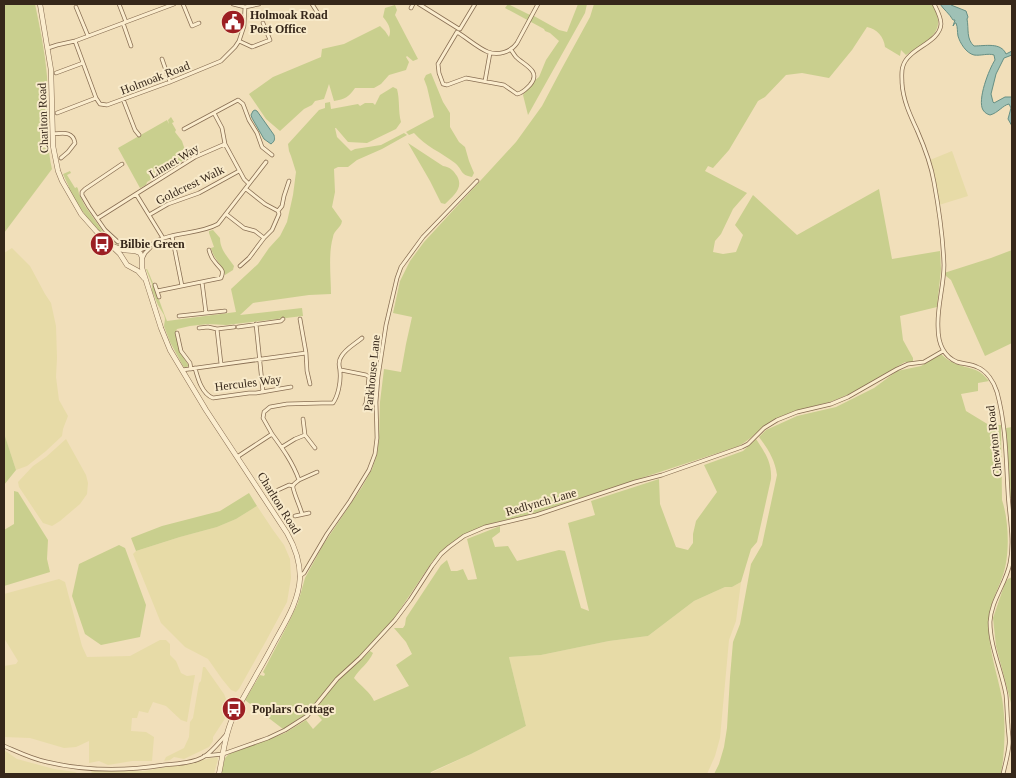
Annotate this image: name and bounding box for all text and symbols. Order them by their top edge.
place label: Holmoak Road Post Office [250,8,328,36]
public building icon: Holmoak Road Post Office [220,9,246,35]
street label: Holmoak Road [118,58,192,98]
street label: Charlton Road [35,83,51,153]
street label: Linnet Way [146,141,202,181]
street label: Goldcrest Walk [153,162,227,208]
bus stop icon: Bilbie Green [89,231,115,257]
place label: Bilbie Green [120,237,185,251]
street label: Parkhouse Lane [361,334,383,412]
street label: Hercules Way [214,372,282,394]
street label: Chewton Road [983,405,1005,477]
street label: Charlton Road [254,469,304,537]
street label: Redlynch Lane [504,485,578,519]
bus stop icon: Poplars Cottage [221,696,247,722]
place label: Poplars Cottage [252,702,335,716]

